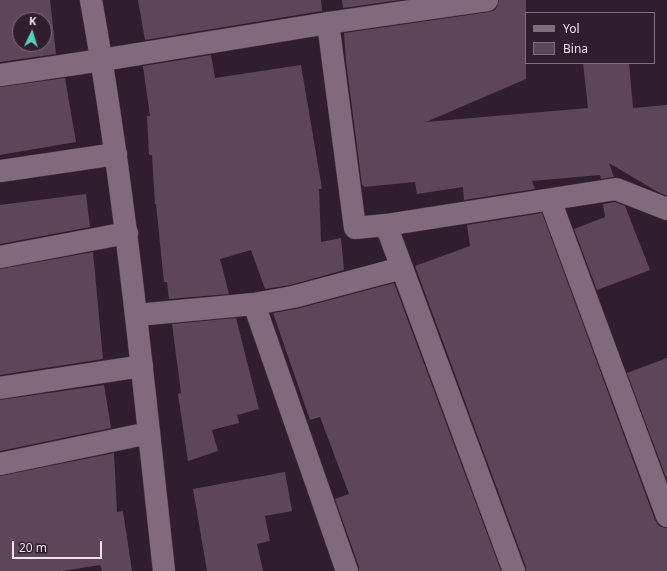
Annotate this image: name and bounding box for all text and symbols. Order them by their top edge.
north arrow [12,12,52,52]
legend [525,12,655,64]
text: K [29,13,37,28]
text: Yol [563,20,580,37]
text: Bina [563,40,588,57]
scale bar [14,533,104,559]
text: 20 m [19,539,47,556]

